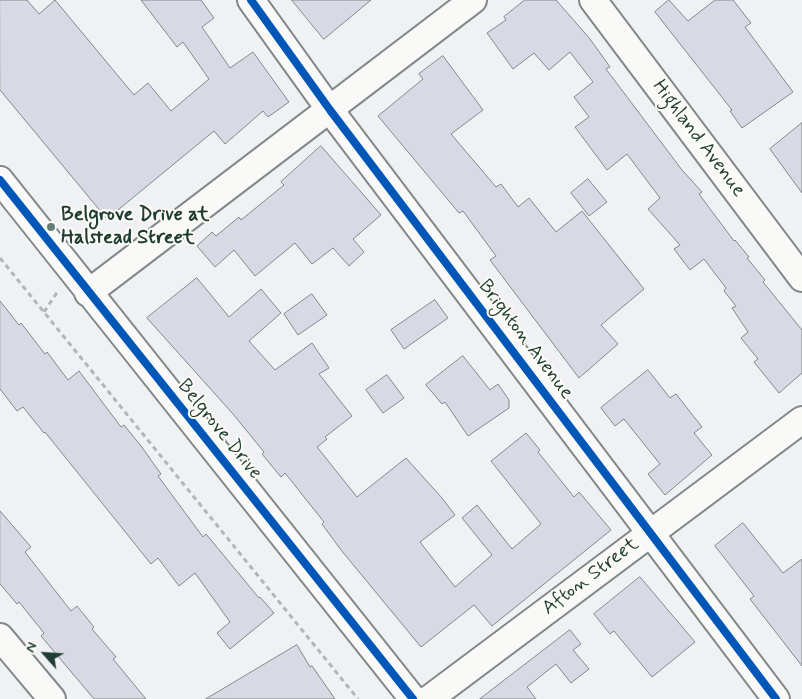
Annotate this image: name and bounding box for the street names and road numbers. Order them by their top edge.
street label: Highland Avenue [646,76,750,202]
street label: Brighton Avenue [472,276,578,404]
street label: Belgrove Drive [171,375,267,485]
street label: Afton Street [538,533,644,621]

